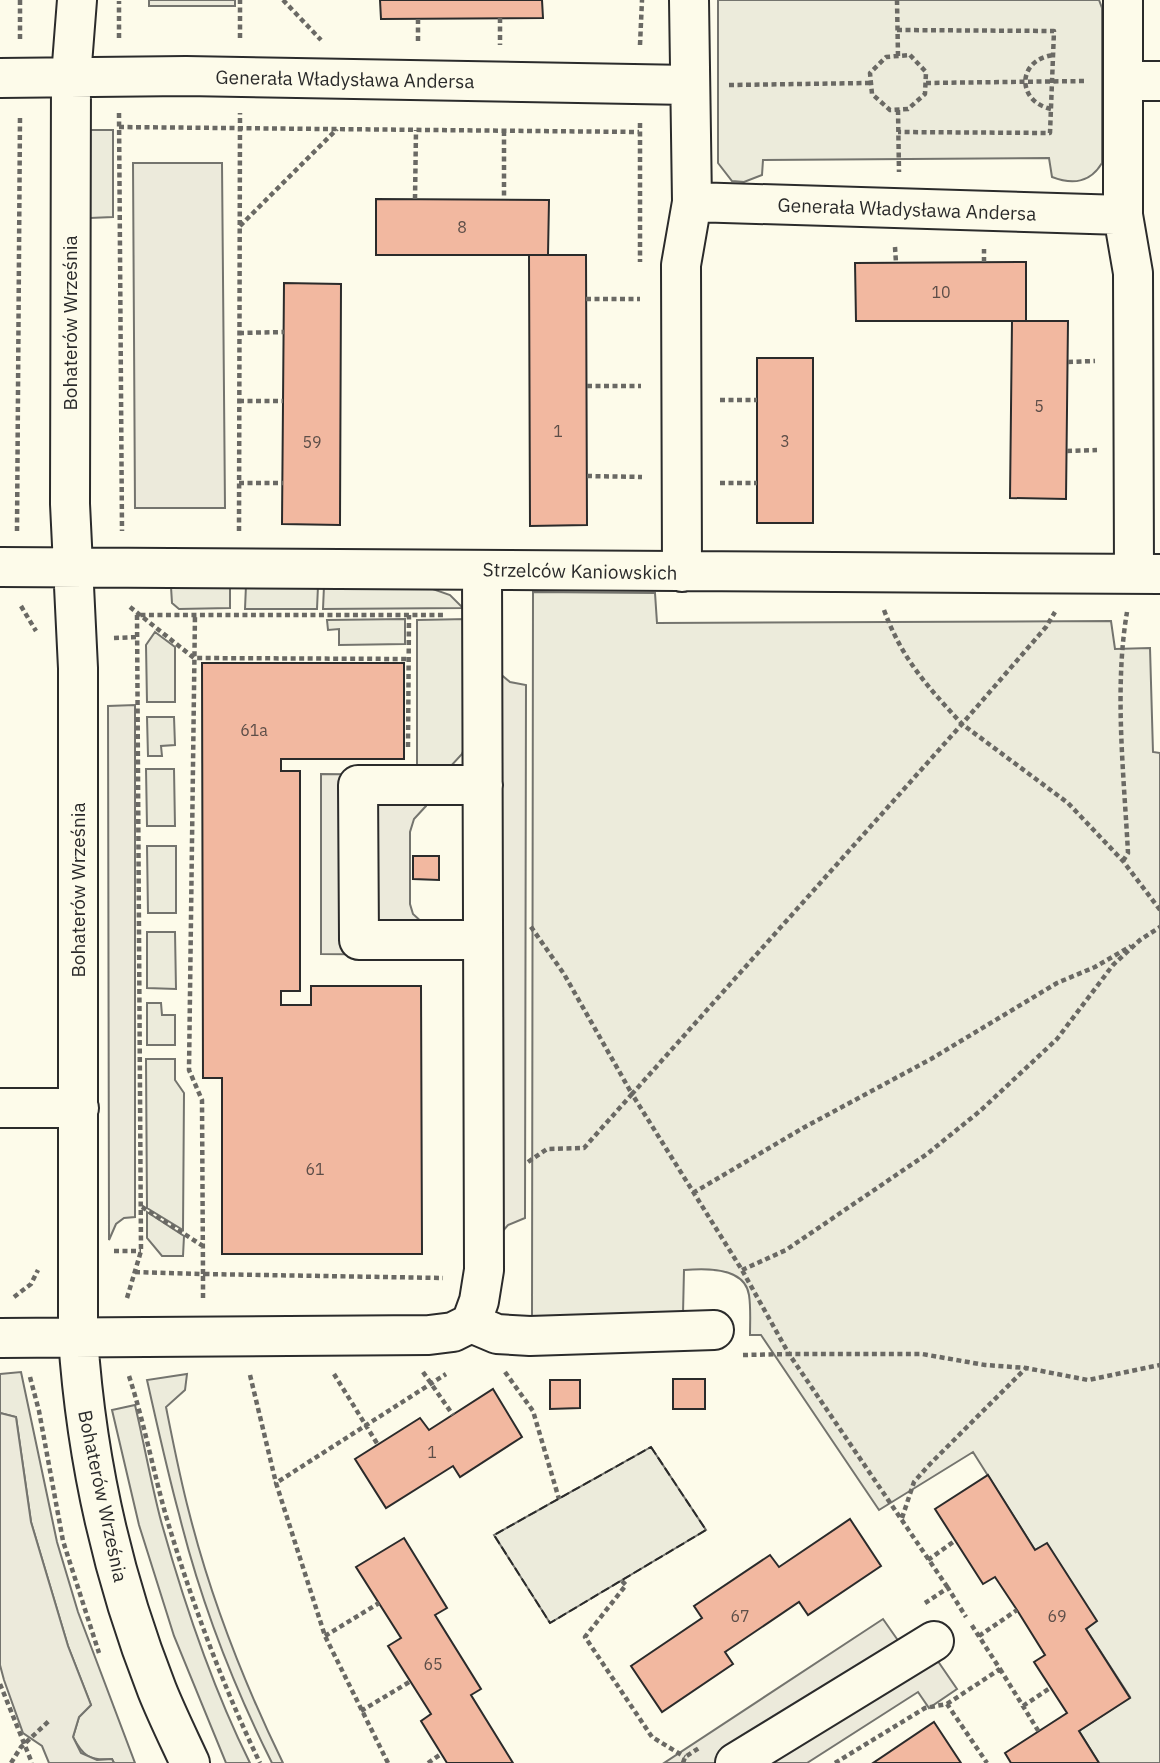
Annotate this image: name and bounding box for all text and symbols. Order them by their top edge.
street label: Generała Władysława Andersa [215,65,475,93]
street label: Generała Władysława Andersa [777,192,1037,226]
house number: 8 [457,217,467,237]
street label: Bohaterów Września [58,235,82,411]
house number: 10 [931,282,951,302]
house number: 5 [1034,396,1044,416]
house number: 1 [553,421,563,441]
house number: 3 [780,431,790,451]
house number: 59 [302,432,322,452]
street label: Strzelców Kaniowskich [482,557,678,585]
house number: 61a [240,720,268,740]
street label: Bohaterów Września [66,802,90,978]
house number: 61 [305,1159,325,1179]
street label: Bohaterów Września [73,1408,133,1584]
house number: 1 [427,1442,437,1462]
house number: 67 [730,1606,750,1626]
house number: 69 [1047,1606,1067,1626]
house number: 65 [423,1654,443,1674]

